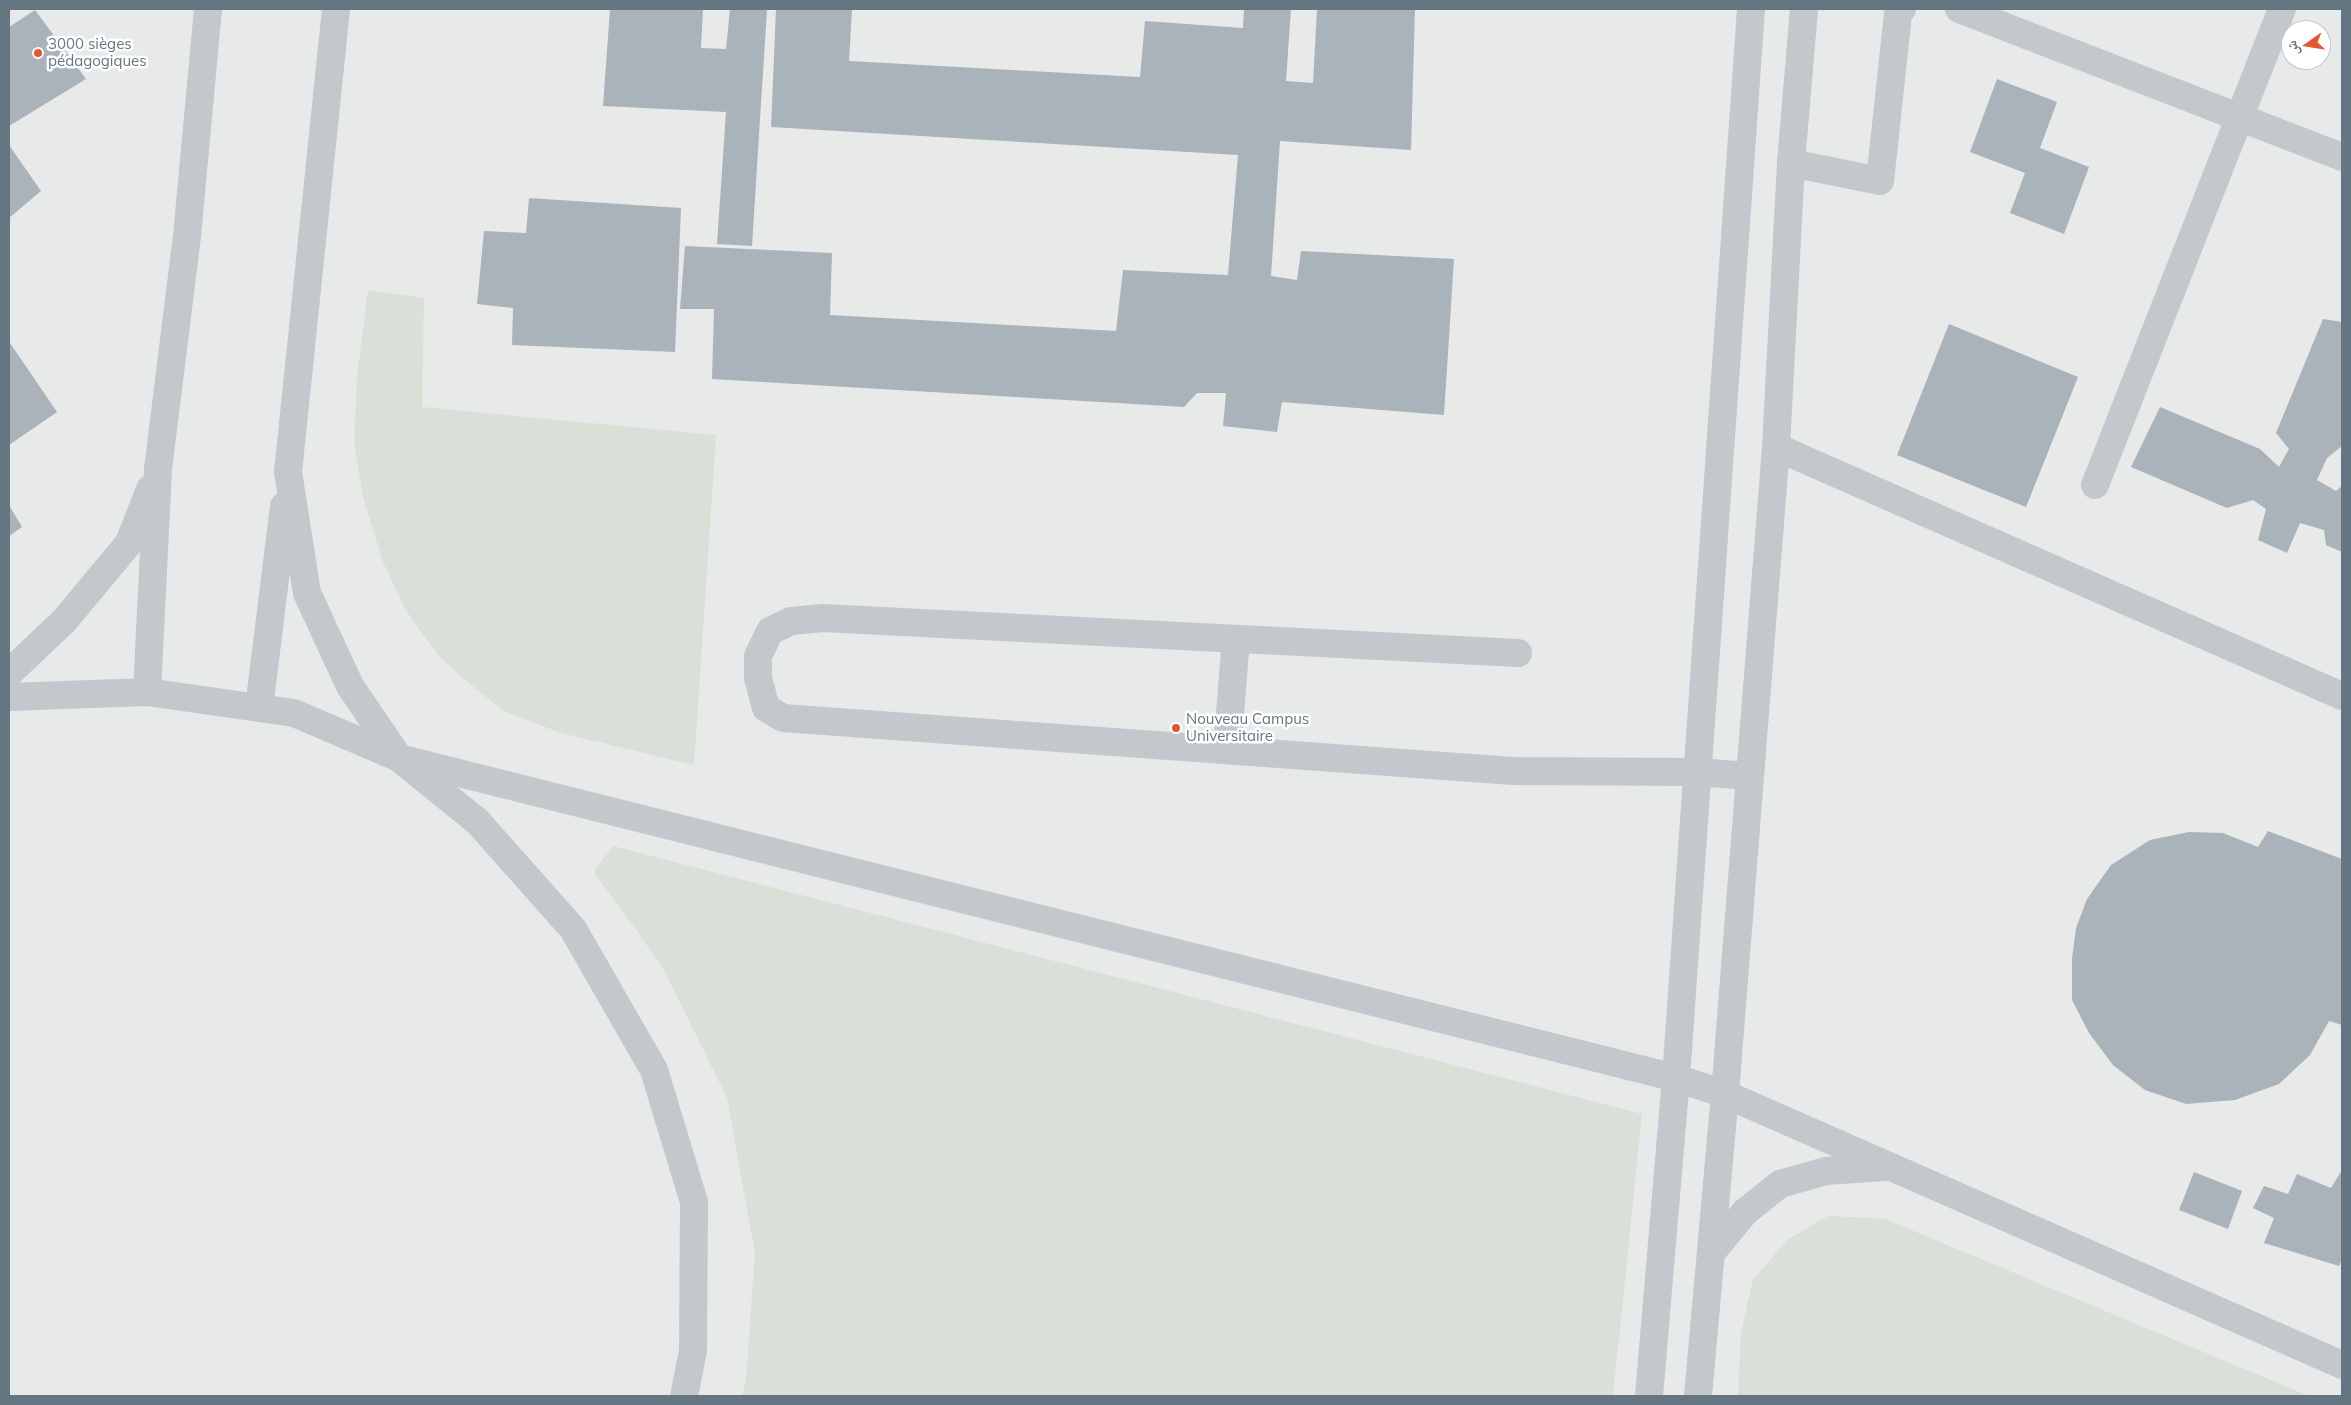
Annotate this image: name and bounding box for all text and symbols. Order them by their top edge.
north arrow [2281,20,2331,70]
place label: 3000 sièges pédagogiques [48,35,147,70]
text: ش [2282,39,2303,57]
marker: 3000 sièges pédagogiques [32,47,44,59]
place label: Nouveau Campus Universitaire [1186,710,1309,745]
marker: Nouveau Campus Universitaire [1170,722,1182,734]

